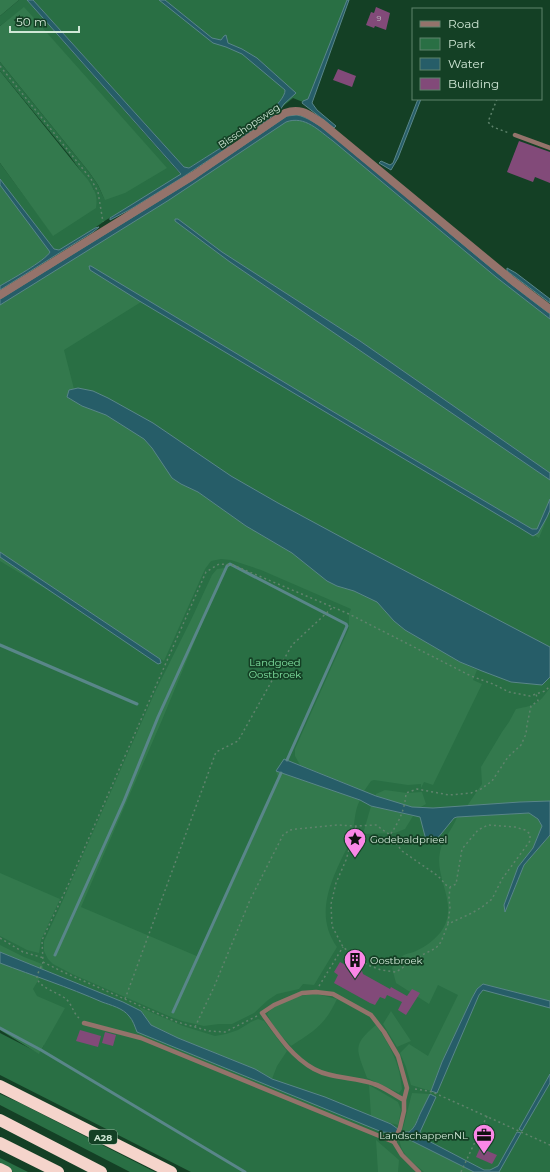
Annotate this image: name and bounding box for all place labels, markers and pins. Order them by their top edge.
place icon: Godebaldprieel [342,826,368,859]
place label: Godebaldprieel [370,833,447,846]
building icon: Oostbroek [342,947,368,980]
place label: Oostbroek [370,954,423,967]
office icon: LandschappenNL [471,1122,497,1155]
place label: LandschappenNL [379,1129,468,1142]

